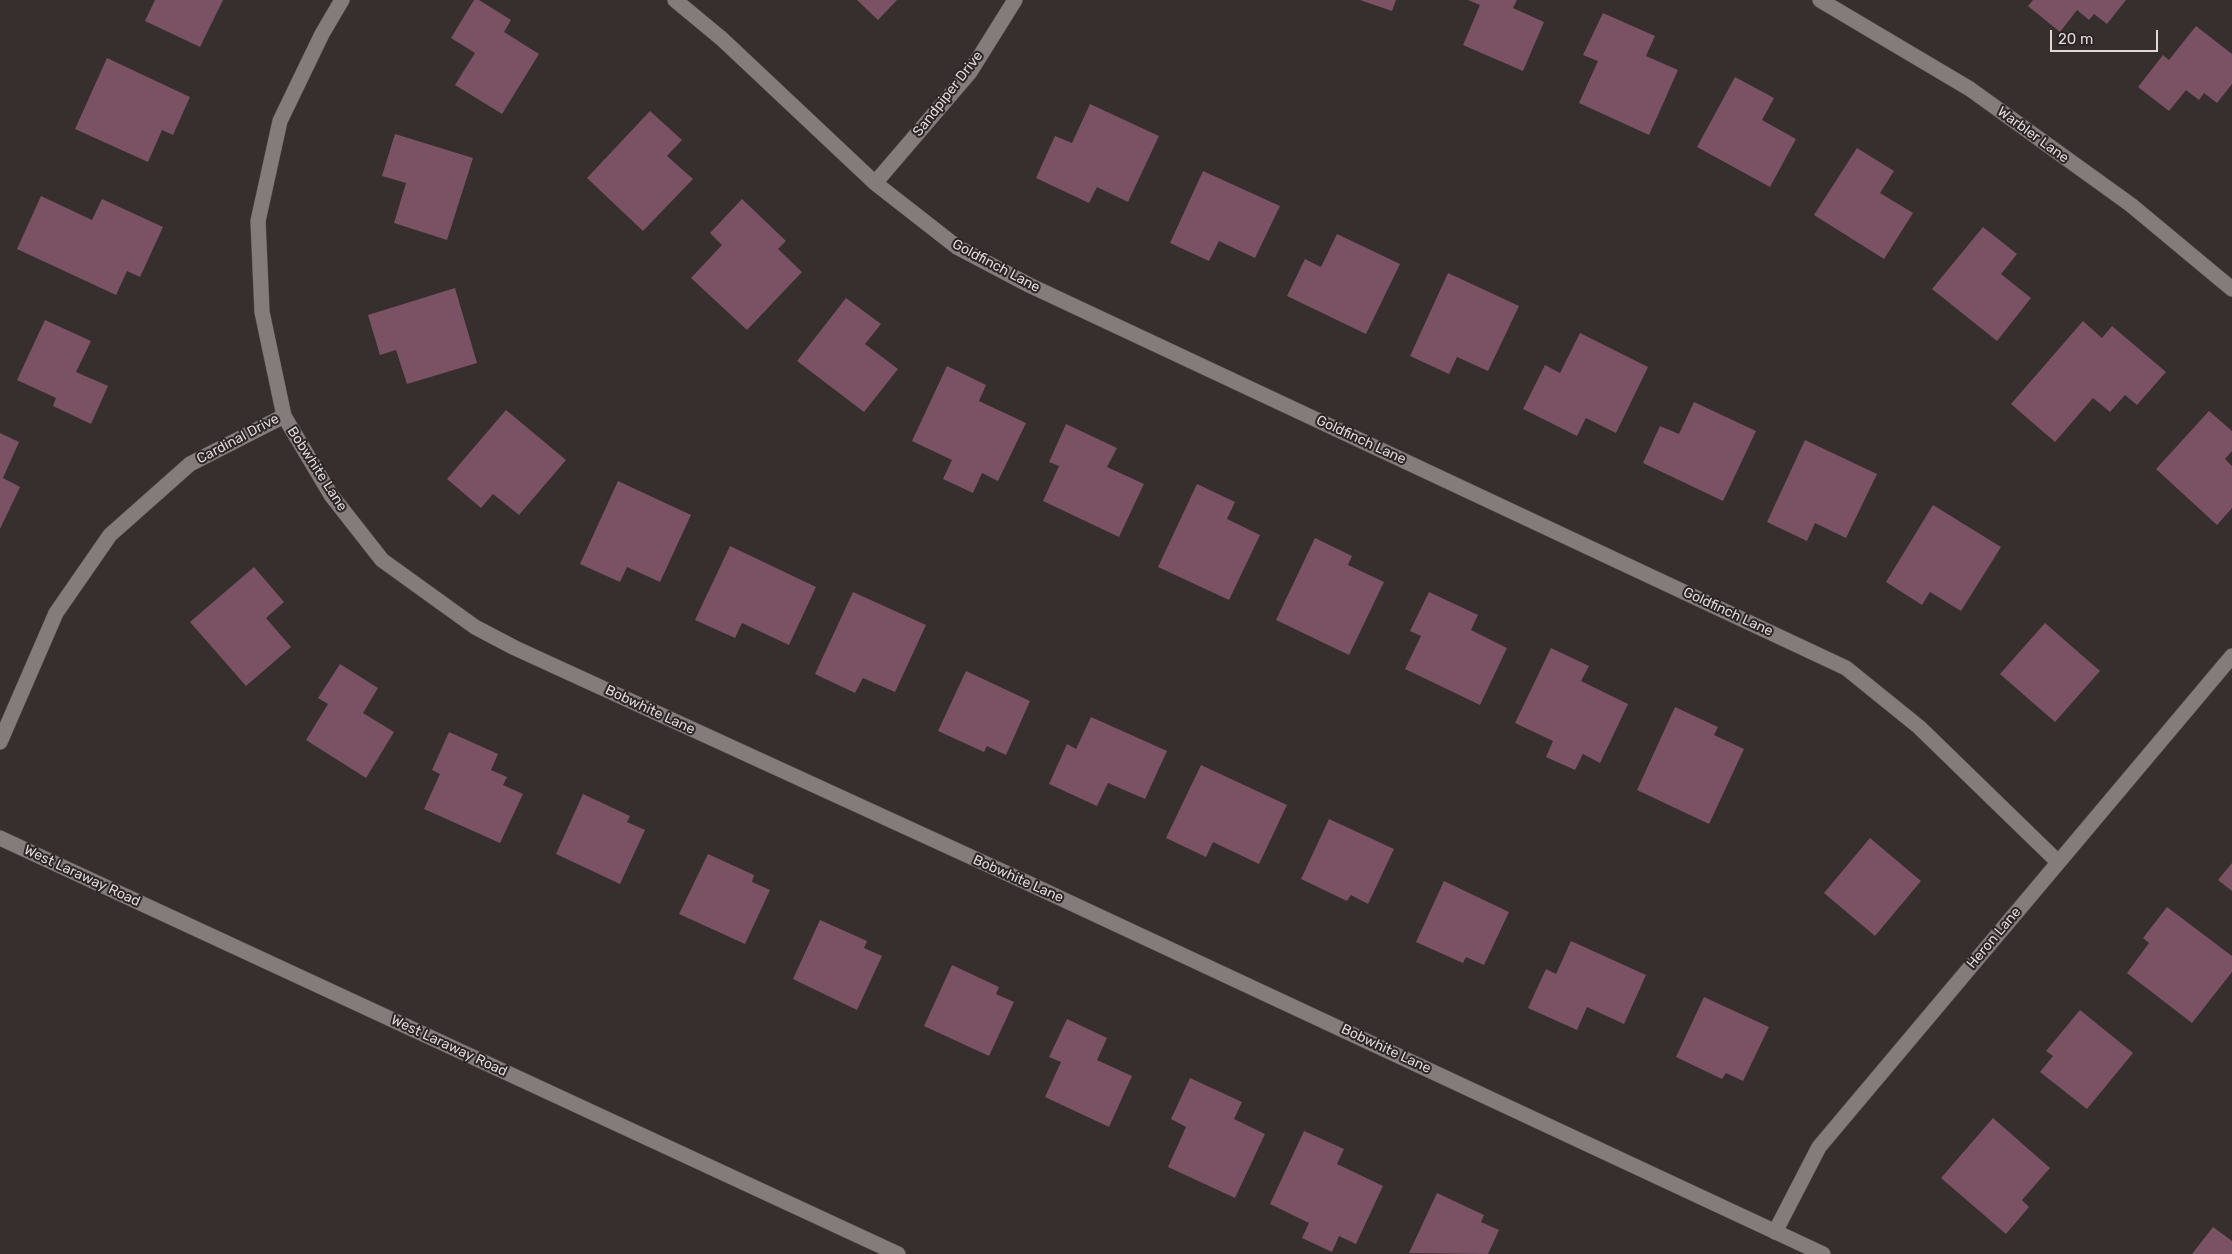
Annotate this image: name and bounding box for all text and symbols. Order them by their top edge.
scale bar [2052,20,2160,52]
text: 20 m [2058,30,2093,48]
street label: Sandpiper Drive [909,48,987,140]
street label: Warbler Lane [1994,103,2072,167]
street label: Goldfinch Lane [949,236,1043,296]
street label: Cardinal Drive [194,410,282,468]
street label: Goldfinch Lane [1313,412,1409,468]
street label: Bobwhite Lane [283,424,351,514]
street label: Goldfinch Lane [1680,584,1776,640]
street label: Bobwhite Lane [602,682,698,738]
street label: West Laraway Road [21,842,143,910]
street label: Bobwhite Lane [970,852,1066,906]
street label: Heron Lane [1963,904,2025,972]
street label: West Laraway Road [388,1012,510,1080]
street label: Bobwhite Lane [1338,1021,1434,1077]

